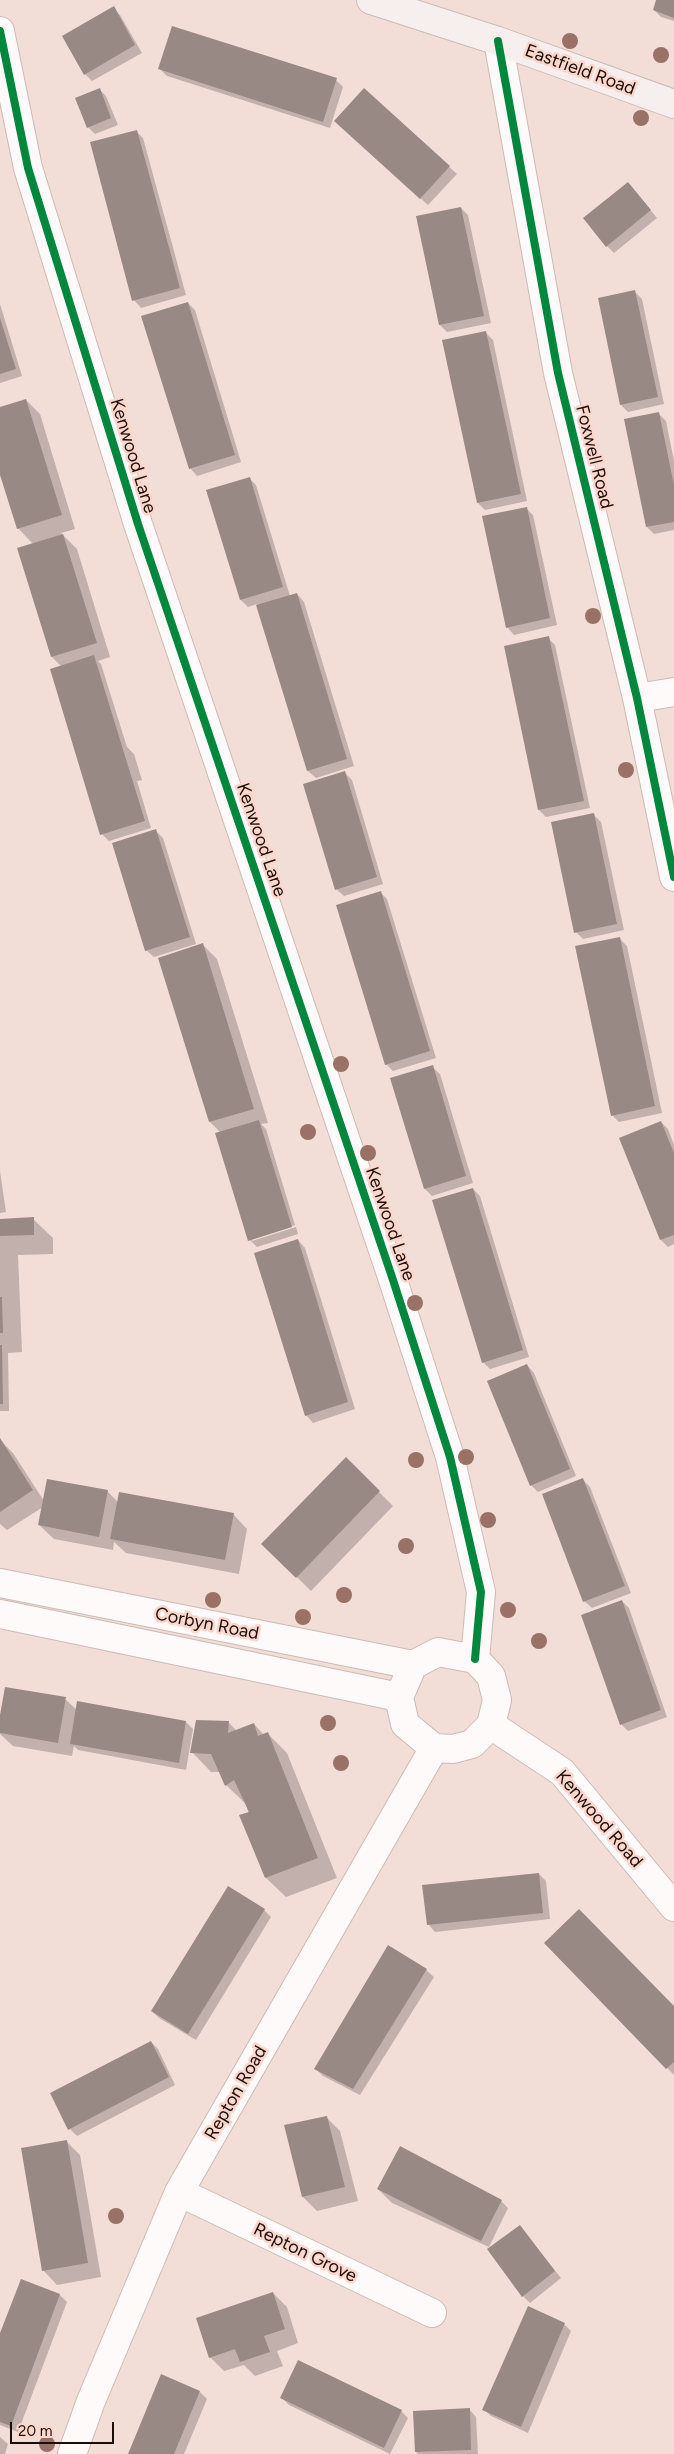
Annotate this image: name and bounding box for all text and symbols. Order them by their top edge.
street label: Eastfield Road [522,40,638,100]
street label: Kenwood Lane [105,396,161,516]
street label: Foxwell Road [571,403,617,511]
street label: Kenwood Lane [231,780,291,900]
street label: Kenwood Lane [360,1164,420,1284]
street label: Corbyn Road [153,1603,261,1645]
street label: Kenwood Road [551,1766,647,1872]
street label: Repton Road [200,2042,272,2144]
street label: Repton Grove [250,2219,360,2287]
scale bar [12,2412,116,2444]
text: 20 m [18,2422,52,2440]

